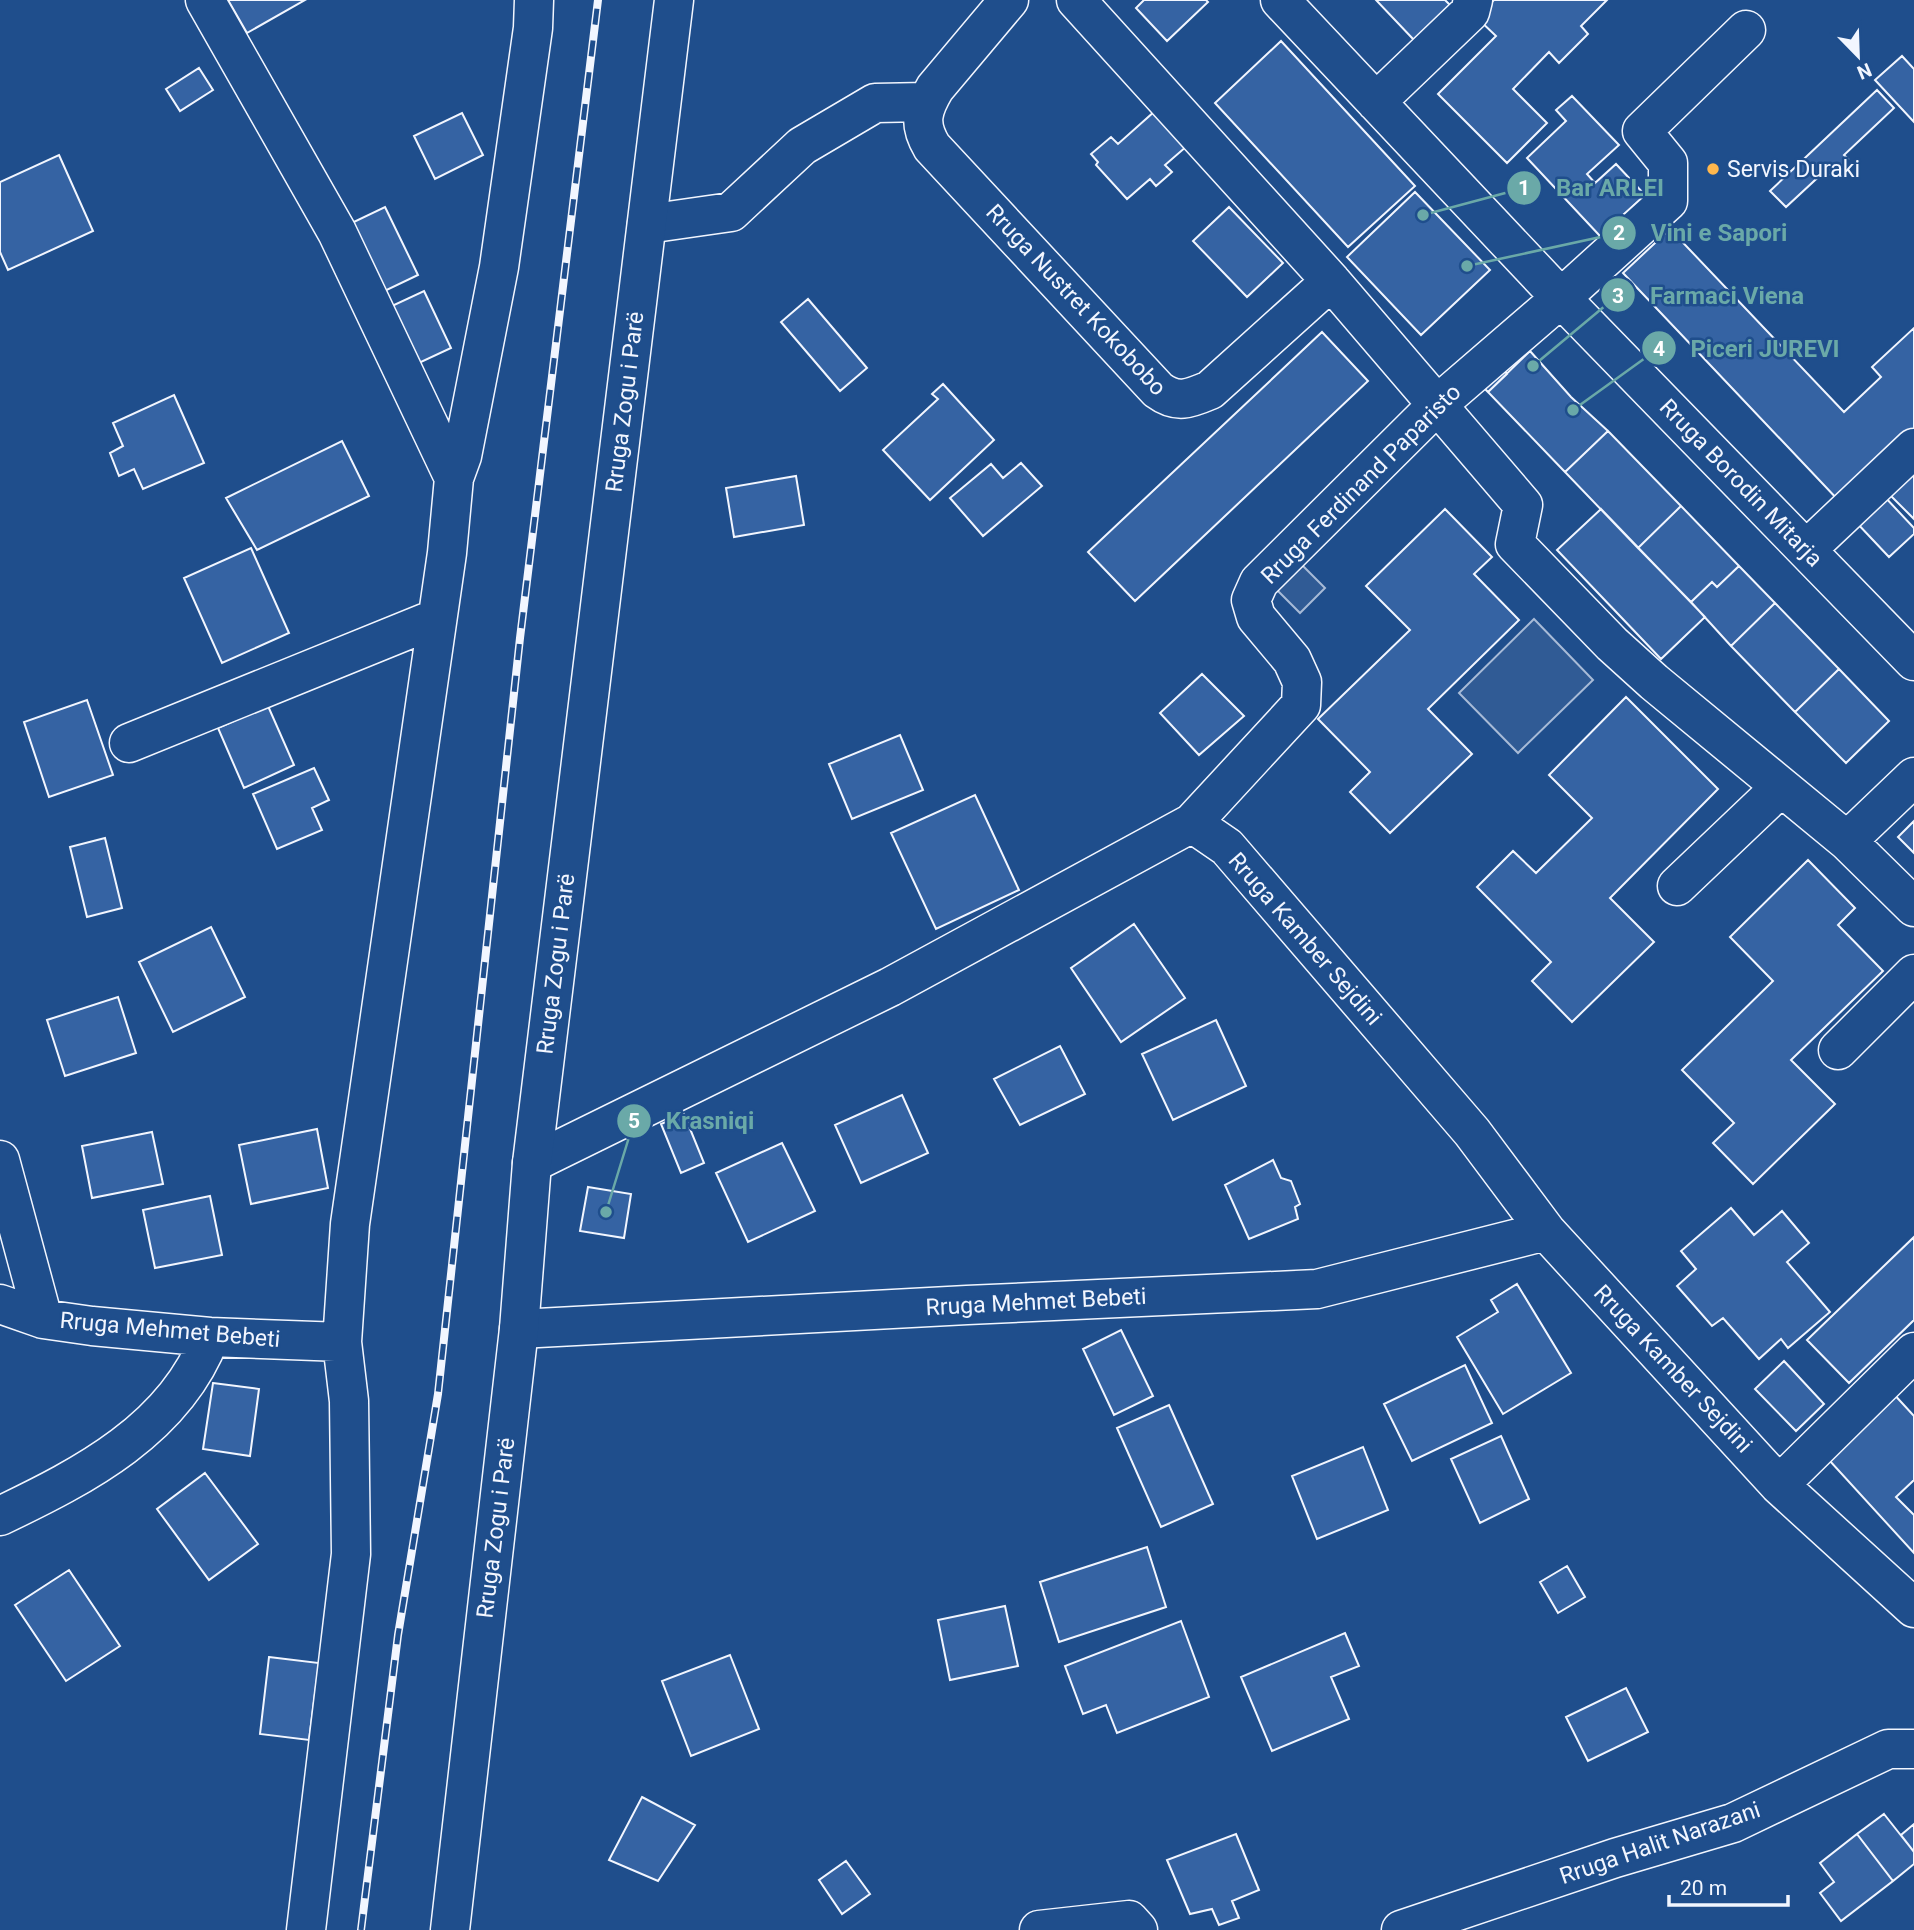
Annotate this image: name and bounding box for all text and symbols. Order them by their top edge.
north arrow [1823,21,1893,91]
text: N [1854,58,1875,84]
place label: Servis Duraki [1727,156,1860,183]
marker: Servis Duraki [1705,161,1721,177]
callout: Bar ARLEI [1507,165,1678,210]
text: Bar ARLEI [1556,174,1664,202]
text: 1 [1518,176,1530,200]
street label: Rruga Nustret Kokobobo [980,199,1172,401]
callout: Vini e Sapori [1601,211,1801,256]
text: Vini e Sapori [1651,219,1787,247]
text: 2 [1613,221,1625,245]
callout: Farmaci Viena [1601,273,1818,318]
text: Farmaci Viena [1650,282,1804,310]
text: 3 [1612,284,1624,308]
street label: Rruga Zogu i Parë [601,310,649,494]
callout: Piceri JUREVI [1642,326,1854,371]
text: Piceri JUREVI [1690,335,1840,363]
text: 4 [1653,337,1665,361]
street label: Rruga Ferdinand Paparisto [1256,379,1466,589]
street label: Rruga Borodin Mitarja [1654,394,1828,572]
street label: Rruga Kamber Sejdini [1223,847,1387,1031]
street label: Rruga Zogu i Parë [532,872,580,1056]
callout: Krasniqi [617,1098,768,1143]
text: Krasniqi [666,1107,754,1135]
text: 5 [628,1109,640,1133]
street label: Rruga Kamber Sejdini [1588,1279,1758,1459]
street label: Rruga Mehmet Bebeti [925,1283,1147,1321]
street label: Rruga Mehmet Bebeti [59,1307,281,1353]
street label: Rruga Zogu i Parë [472,1436,520,1620]
street label: Rruga Halit Narazani [1556,1796,1764,1890]
scale bar [1669,1864,1788,1908]
text: 20 m [1680,1876,1727,1900]

